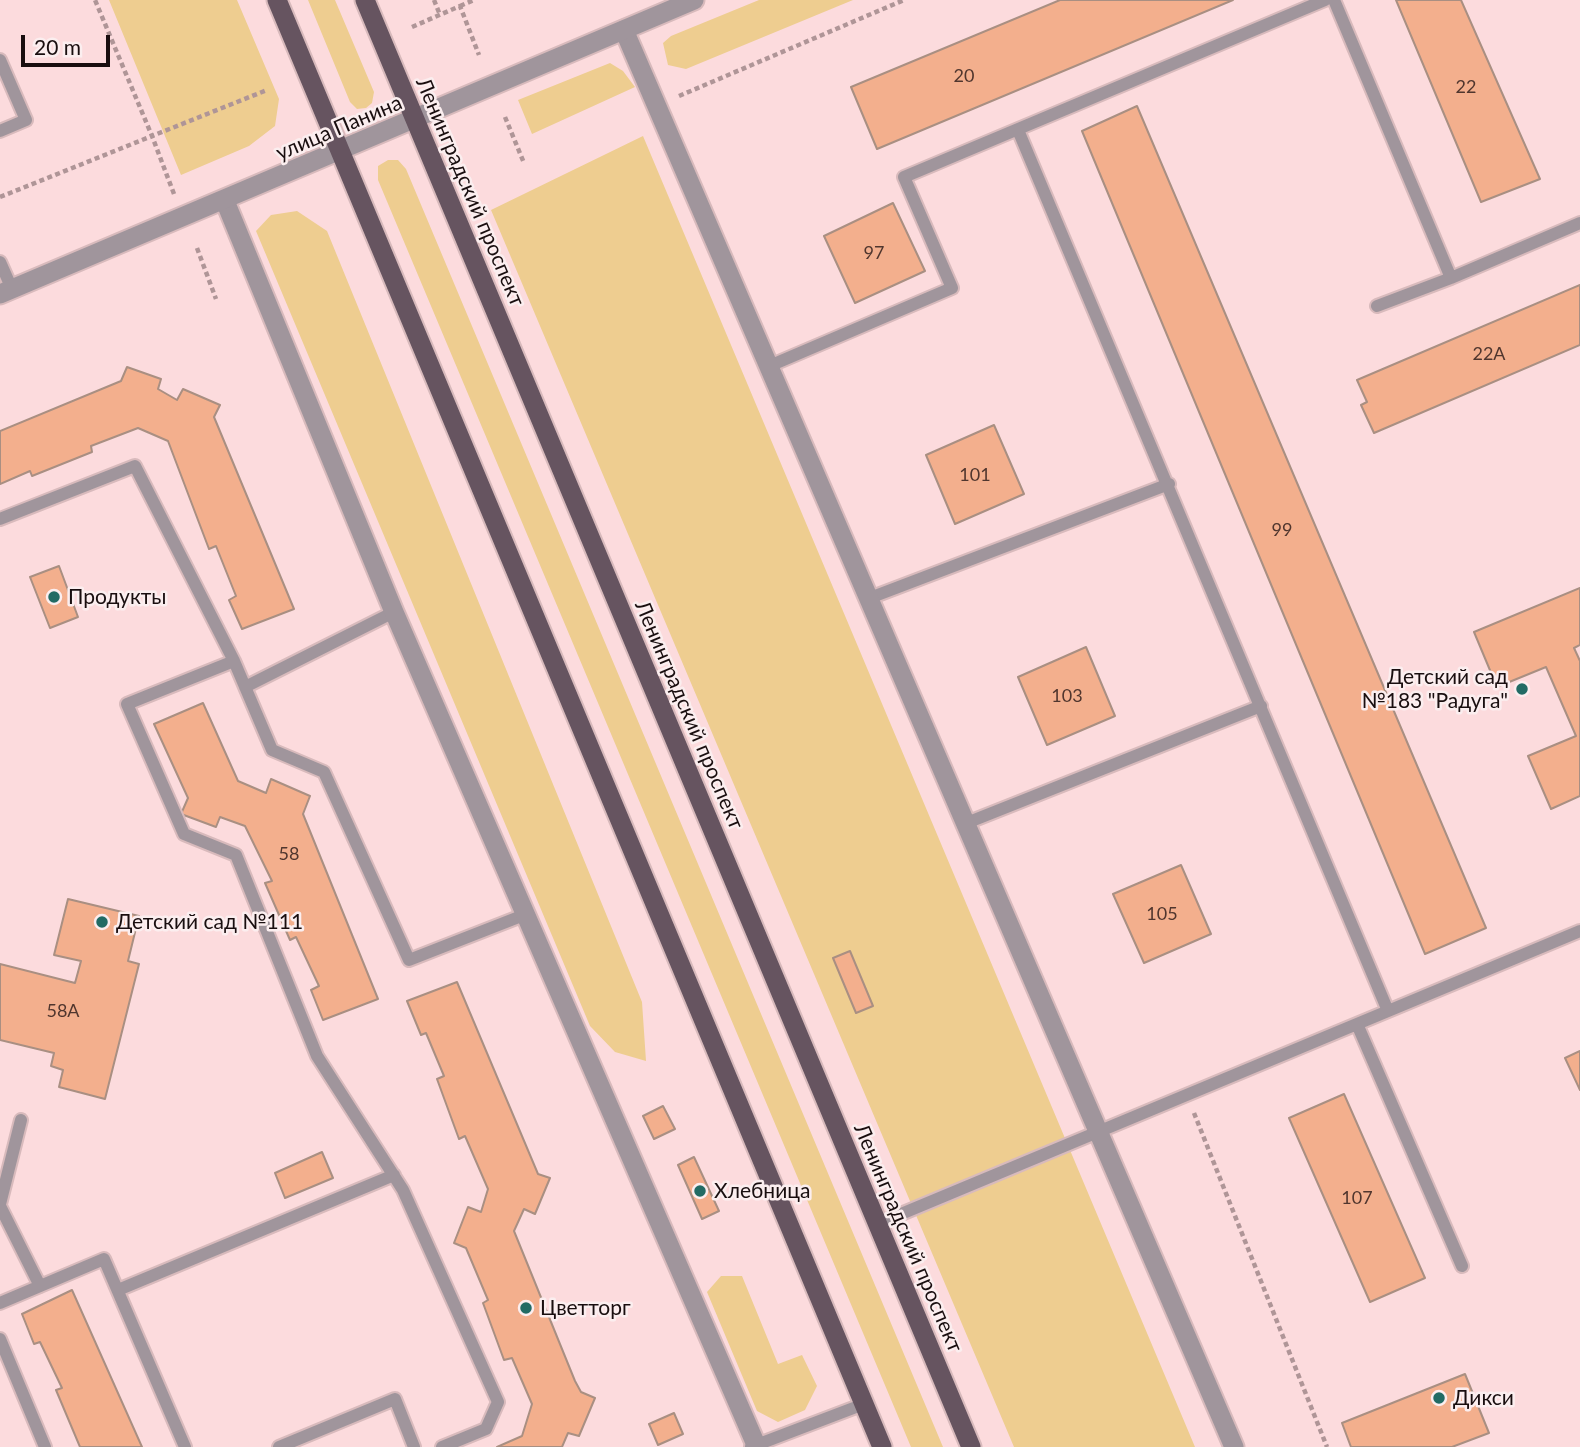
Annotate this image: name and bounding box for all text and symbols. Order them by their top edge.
scale bar [24,21,114,65]
text: 20 m [34,34,81,59]
house number: 20 [954,65,974,87]
street label: Ленинградский проспект [410,74,530,310]
house number: 22 [1456,76,1476,98]
street label: улица Панина [272,90,406,166]
house number: 97 [864,242,884,264]
house number: 22А [1472,343,1506,365]
house number: 101 [959,464,991,486]
house number: 99 [1272,519,1292,541]
place label: Продукты [68,584,167,610]
marker: Продукты [46,589,62,605]
street label: Ленинградский проспект [629,597,749,833]
place label: Детский сад №183 "Радуга" [1361,664,1508,714]
marker: Детский сад №183 "Радуга" [1514,681,1530,697]
house number: 103 [1051,685,1083,707]
house number: 58 [279,843,299,865]
house number: 105 [1146,903,1178,925]
place label: Детский сад №111 [116,909,303,935]
marker: Детский сад №111 [94,914,110,930]
house number: 58А [46,1000,80,1022]
street label: Ленинградский проспект [848,1120,968,1356]
place label: Хлебница [714,1178,810,1204]
marker: Хлебница [692,1183,708,1199]
house number: 107 [1341,1187,1373,1209]
place label: Цветторг [540,1295,631,1321]
marker: Цветторг [518,1300,534,1316]
place label: Дикси [1453,1385,1514,1411]
marker: Дикси [1431,1390,1447,1406]

